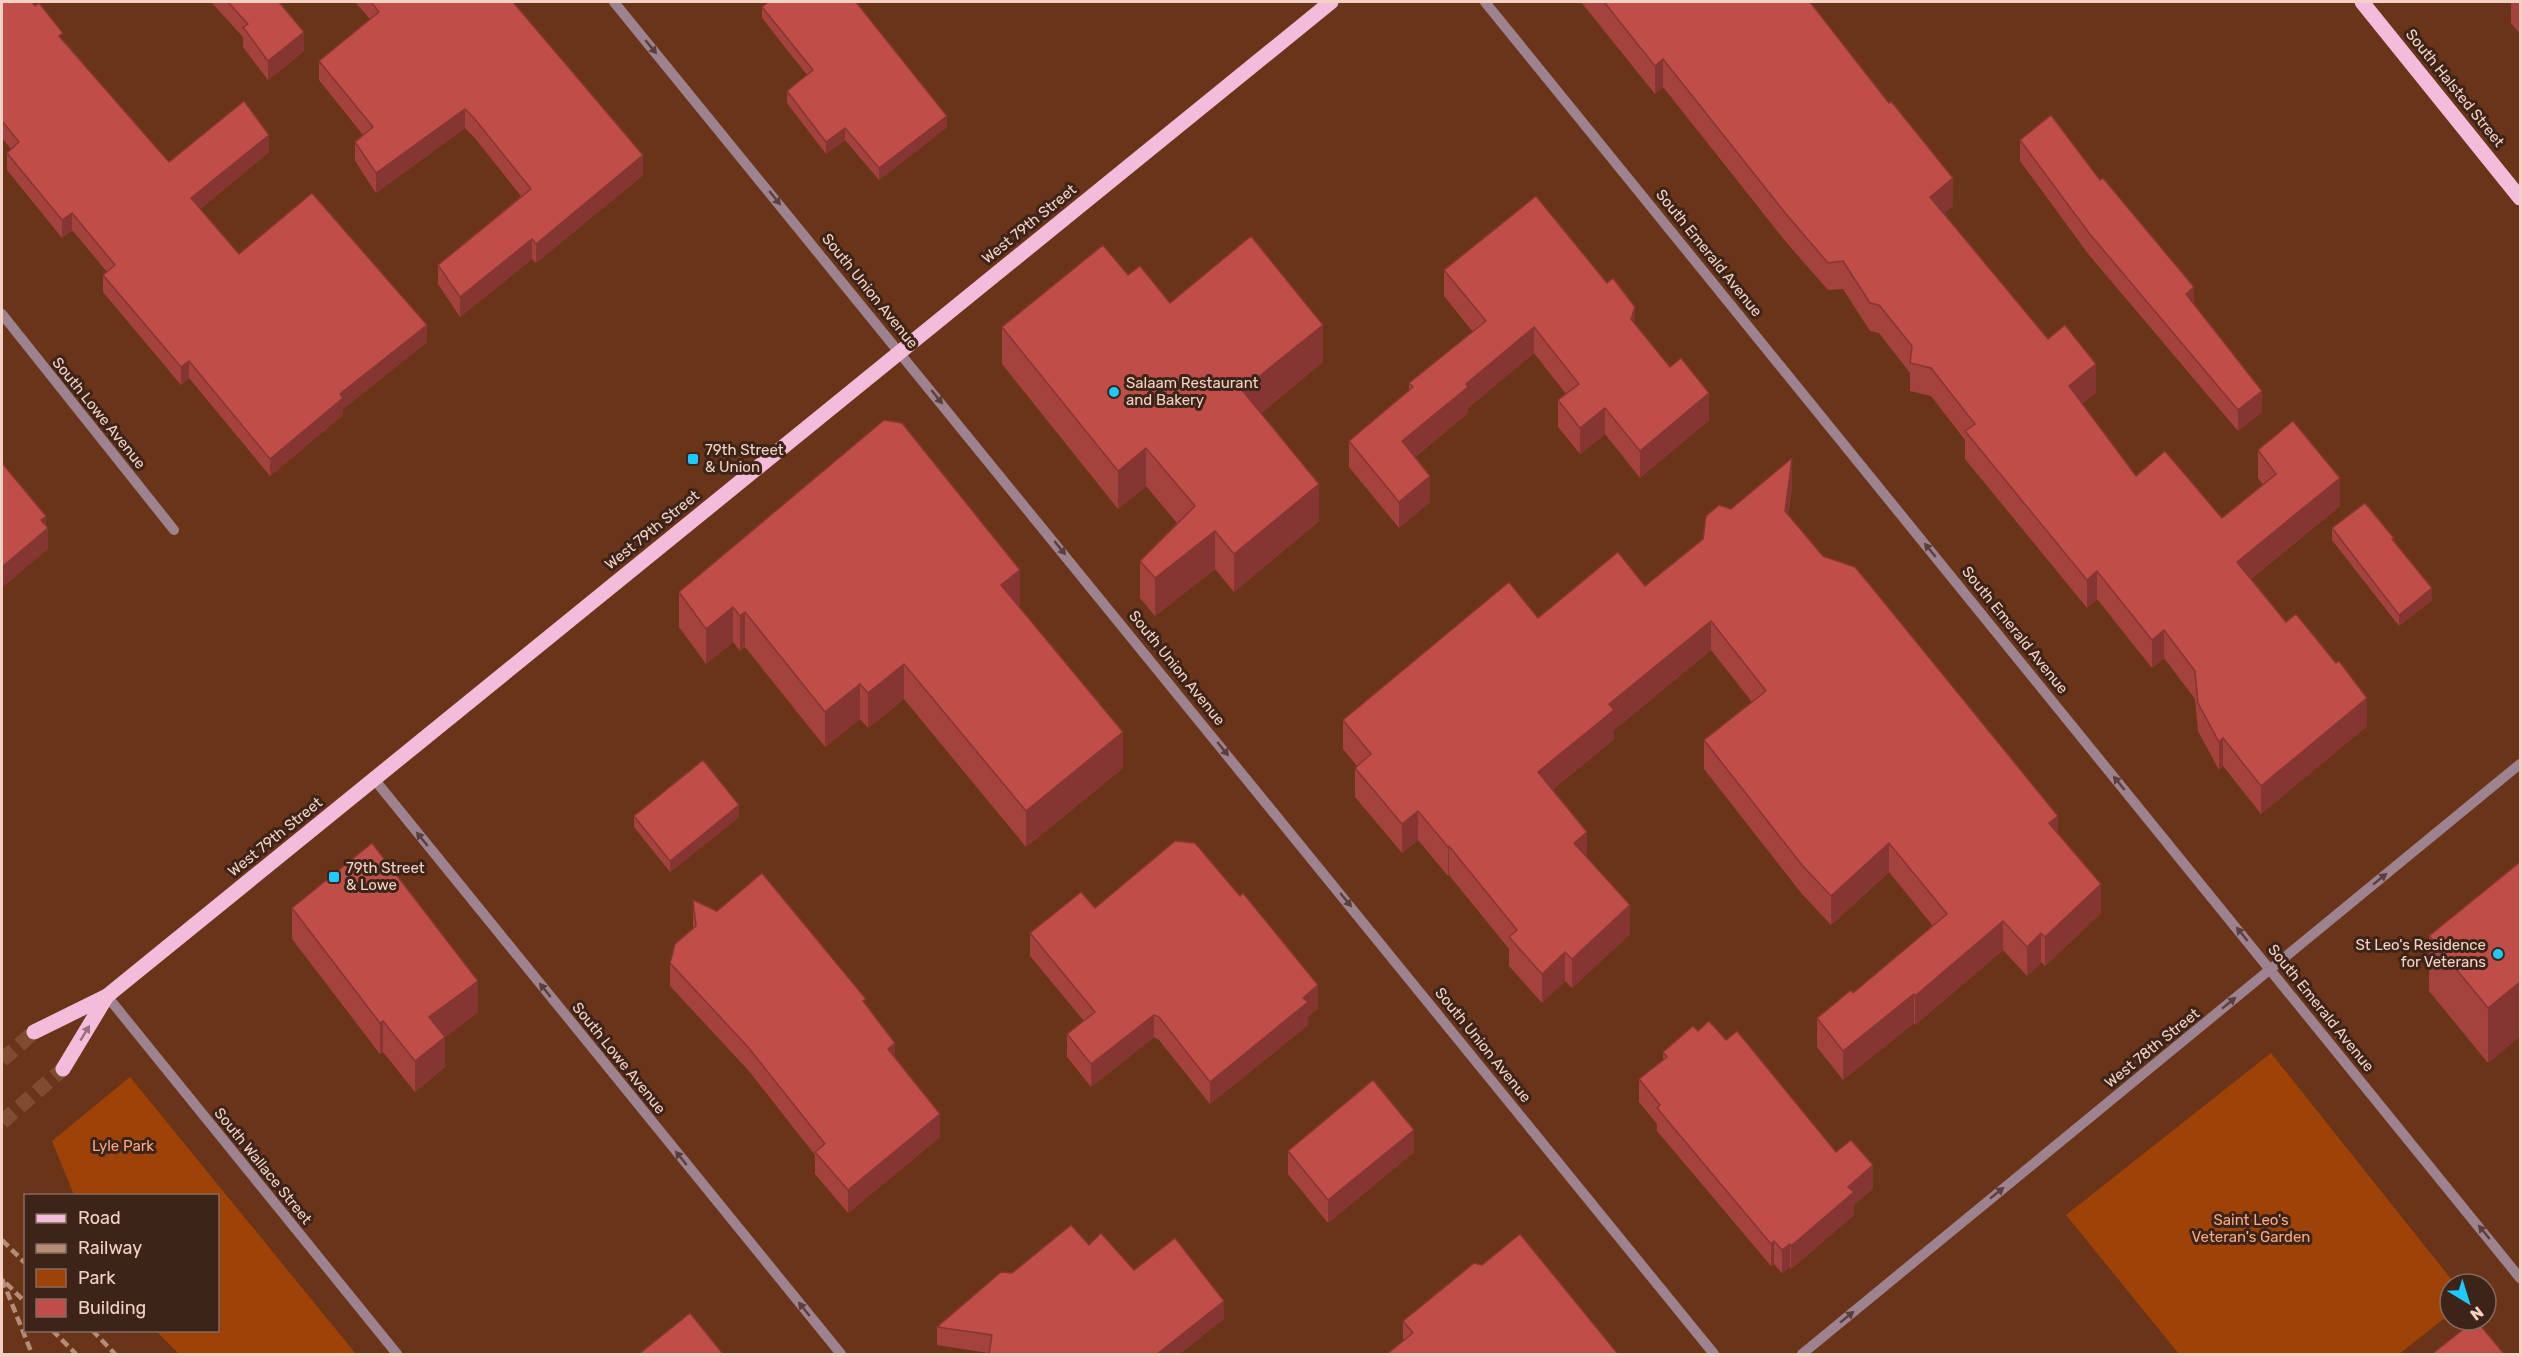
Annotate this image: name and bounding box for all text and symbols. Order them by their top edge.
street label: South Halsted Street [2402,26,2508,151]
one-way arrow [644,39,657,54]
street label: West 79th Street [978,180,1080,267]
street label: South Emerald Avenue [1652,186,1766,320]
one-way arrow [768,190,781,206]
street label: South Union Avenue [818,230,922,352]
street label: South Lowe Avenue [48,354,150,472]
place label: Salaam Restaurant and Bakery [1126,374,1259,409]
marker: Salaam Restaurant and Bakery [1107,385,1121,399]
one-way arrow [930,389,943,404]
place label: 79th Street & Union [705,441,784,476]
marker: 79th Street & Union [686,452,700,466]
street label: West 79th Street [601,486,703,573]
one-way arrow [1053,541,1066,556]
one-way arrow [1925,542,1937,557]
street label: South Emerald Avenue [1958,563,2072,697]
street label: South Union Avenue [1125,607,1229,729]
one-way arrow [1216,741,1229,757]
one-way arrow [2114,775,2126,790]
street label: West 79th Street [224,793,326,880]
one-way arrow [417,831,429,846]
place label: 79th Street & Lowe [346,859,425,894]
marker: 79th Street & Lowe [327,870,341,884]
one-way arrow [2372,873,2387,886]
one-way arrow [1339,892,1352,908]
one-way arrow [2236,927,2249,942]
place label: St Leo's Residence for Veterans [2355,936,2486,971]
street label: South Emerald Avenue [2264,941,2378,1075]
marker: St Leo's Residence for Veterans [2491,947,2505,961]
one-way arrow [539,983,552,998]
street label: South Union Avenue [1431,984,1535,1106]
one-way arrow [2222,998,2237,1010]
street label: South Lowe Avenue [568,999,670,1117]
street label: West 78th Street [2101,1004,2203,1092]
one-way arrow [80,1024,90,1041]
street label: South Wallace Street [210,1104,316,1228]
park label: Lyle Park [92,1137,154,1155]
one-way arrow [675,1150,688,1166]
one-way arrow [1989,1187,2005,1200]
legend [24,1194,219,1332]
text: Road [78,1207,121,1229]
park label: Saint Leo's Veteran's Garden [2192,1211,2310,1246]
one-way arrow [2478,1225,2490,1240]
text: Railway [78,1237,142,1259]
text: Park [78,1267,116,1289]
north arrow [2438,1272,2498,1332]
text: Building [78,1297,146,1319]
one-way arrow [798,1301,811,1317]
text: N [2467,1302,2487,1324]
one-way arrow [1839,1311,1855,1324]

